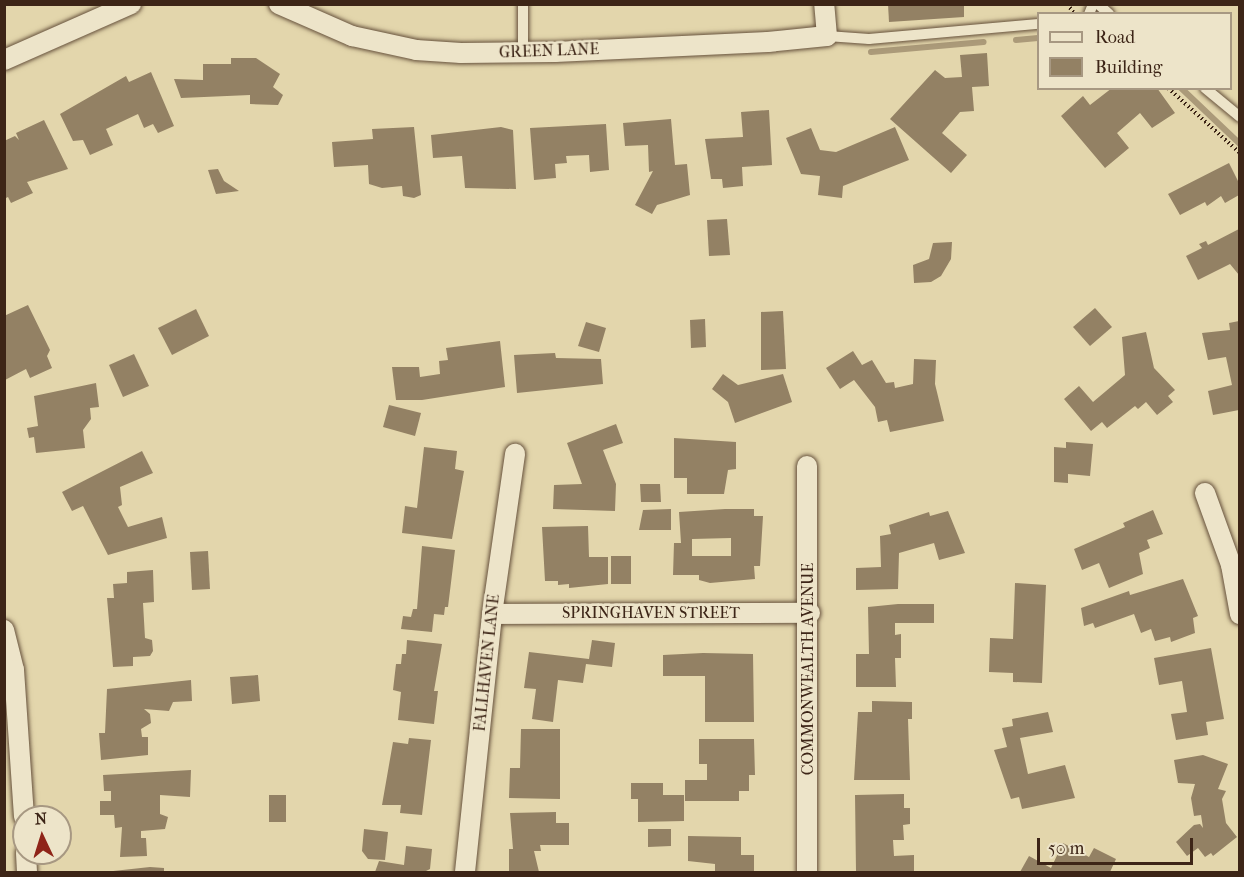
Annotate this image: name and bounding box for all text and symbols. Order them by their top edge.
legend [1037,12,1232,90]
text: Road [1095,27,1135,48]
street label: GREEN LANE [499,40,599,62]
text: Building [1095,57,1162,78]
street label: COMMONWEALTH AVENUE [798,563,818,775]
street label: FALLHAVEN LANE [470,593,504,733]
street label: SPRINGHAVEN STREET [562,603,740,623]
north arrow [12,805,72,865]
text: N [34,809,48,828]
scale bar [1040,826,1196,864]
text: 50 m [1048,838,1084,859]

